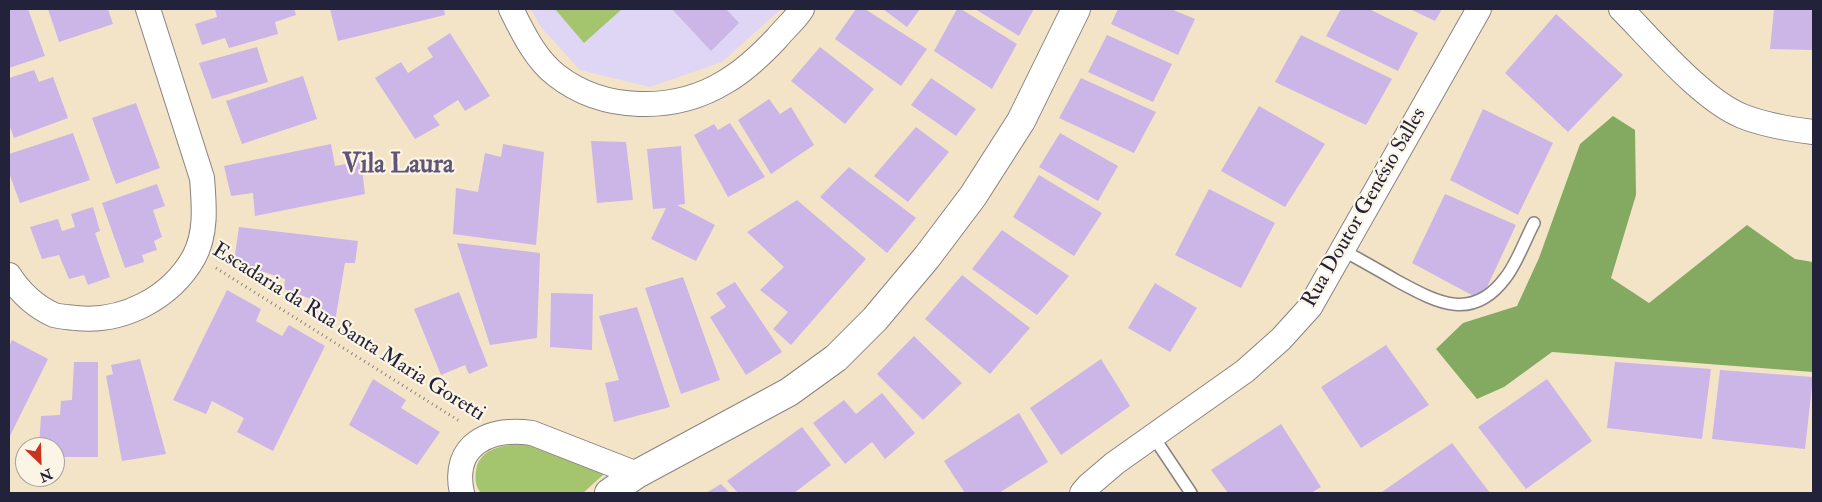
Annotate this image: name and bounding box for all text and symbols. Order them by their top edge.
street label: Rua Doutor Genésio Salles [1298,104,1432,312]
district label: Vila Laura [342,150,454,182]
street label: Escadaria da Rua Santa Maria Goretti [207,238,489,428]
north arrow [15,437,65,487]
text: N [37,465,55,486]

